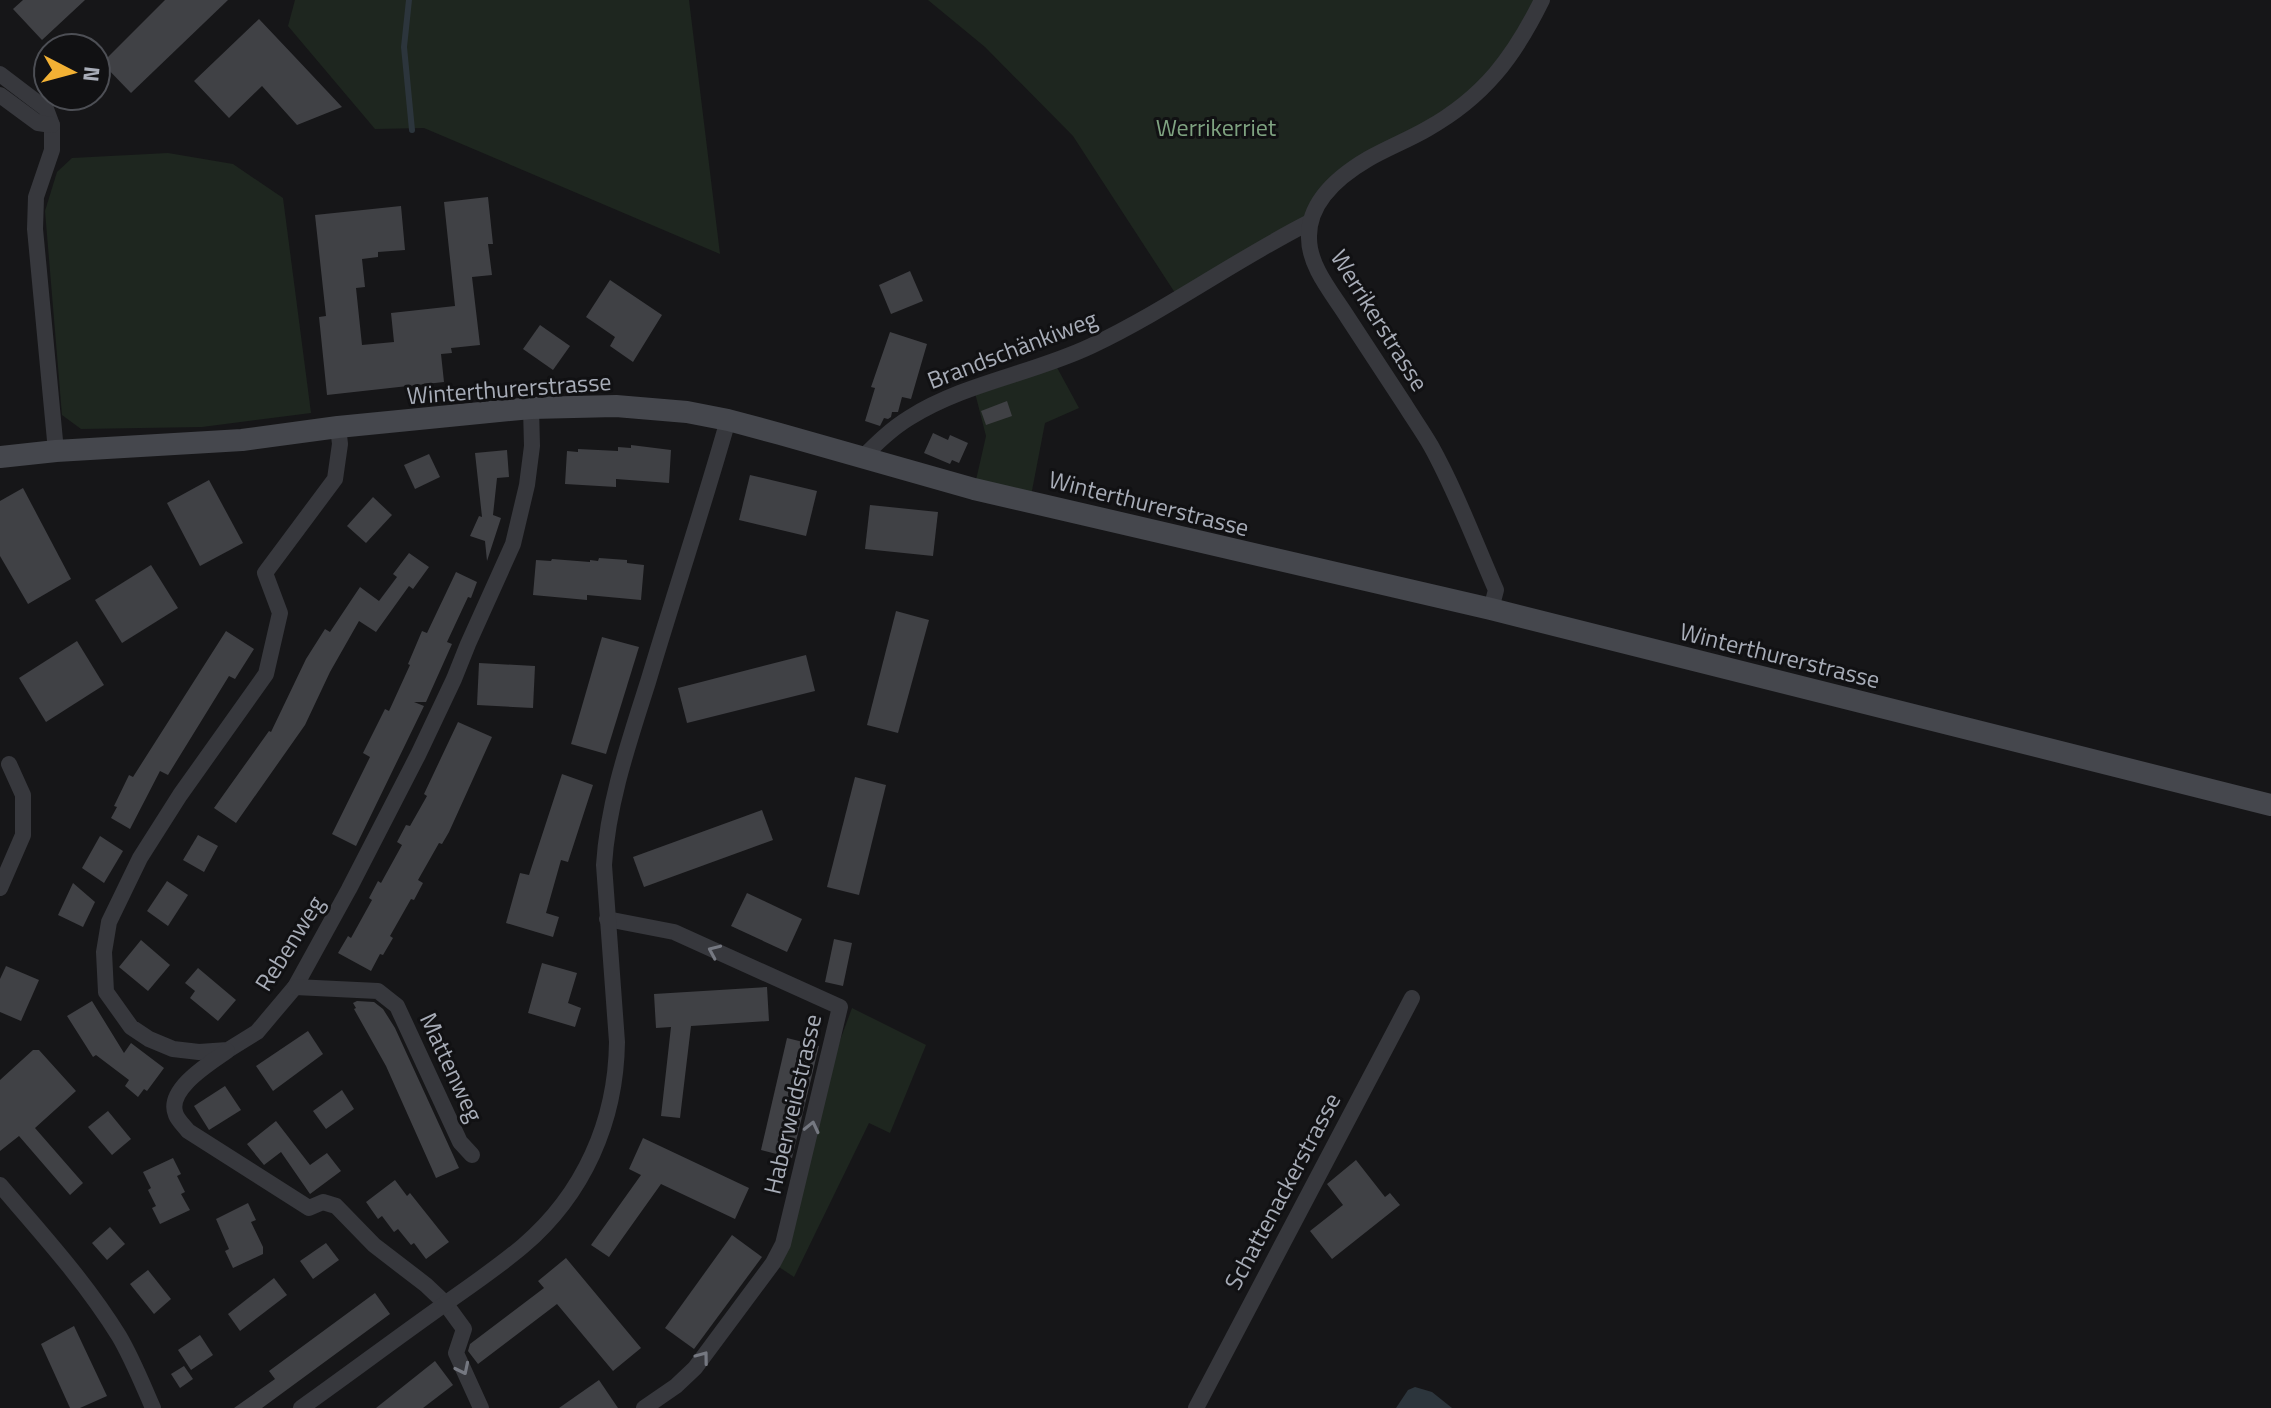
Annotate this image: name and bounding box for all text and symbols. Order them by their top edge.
north arrow [32,32,112,112]
text: N [74,65,110,83]
park label: Werrikerriet [1156,109,1277,145]
street label: Werrikerstrasse [1322,242,1438,398]
street label: Brandschänkiweg [922,300,1102,398]
street label: Winterthurerstrasse [405,363,613,413]
street label: Winterthurerstrasse [1045,461,1253,545]
street label: Winterthurerstrasse [1676,613,1884,697]
street label: Rebenweg [245,888,333,998]
one-way arrow [708,945,723,961]
street label: Mattenweg [411,1007,493,1127]
street label: Haberweidstrasse [754,1010,830,1198]
street label: Schattenackerstrasse [1215,1086,1349,1296]
one-way arrow [803,1120,820,1134]
one-way arrow [693,1352,708,1366]
one-way arrow [453,1360,469,1375]

